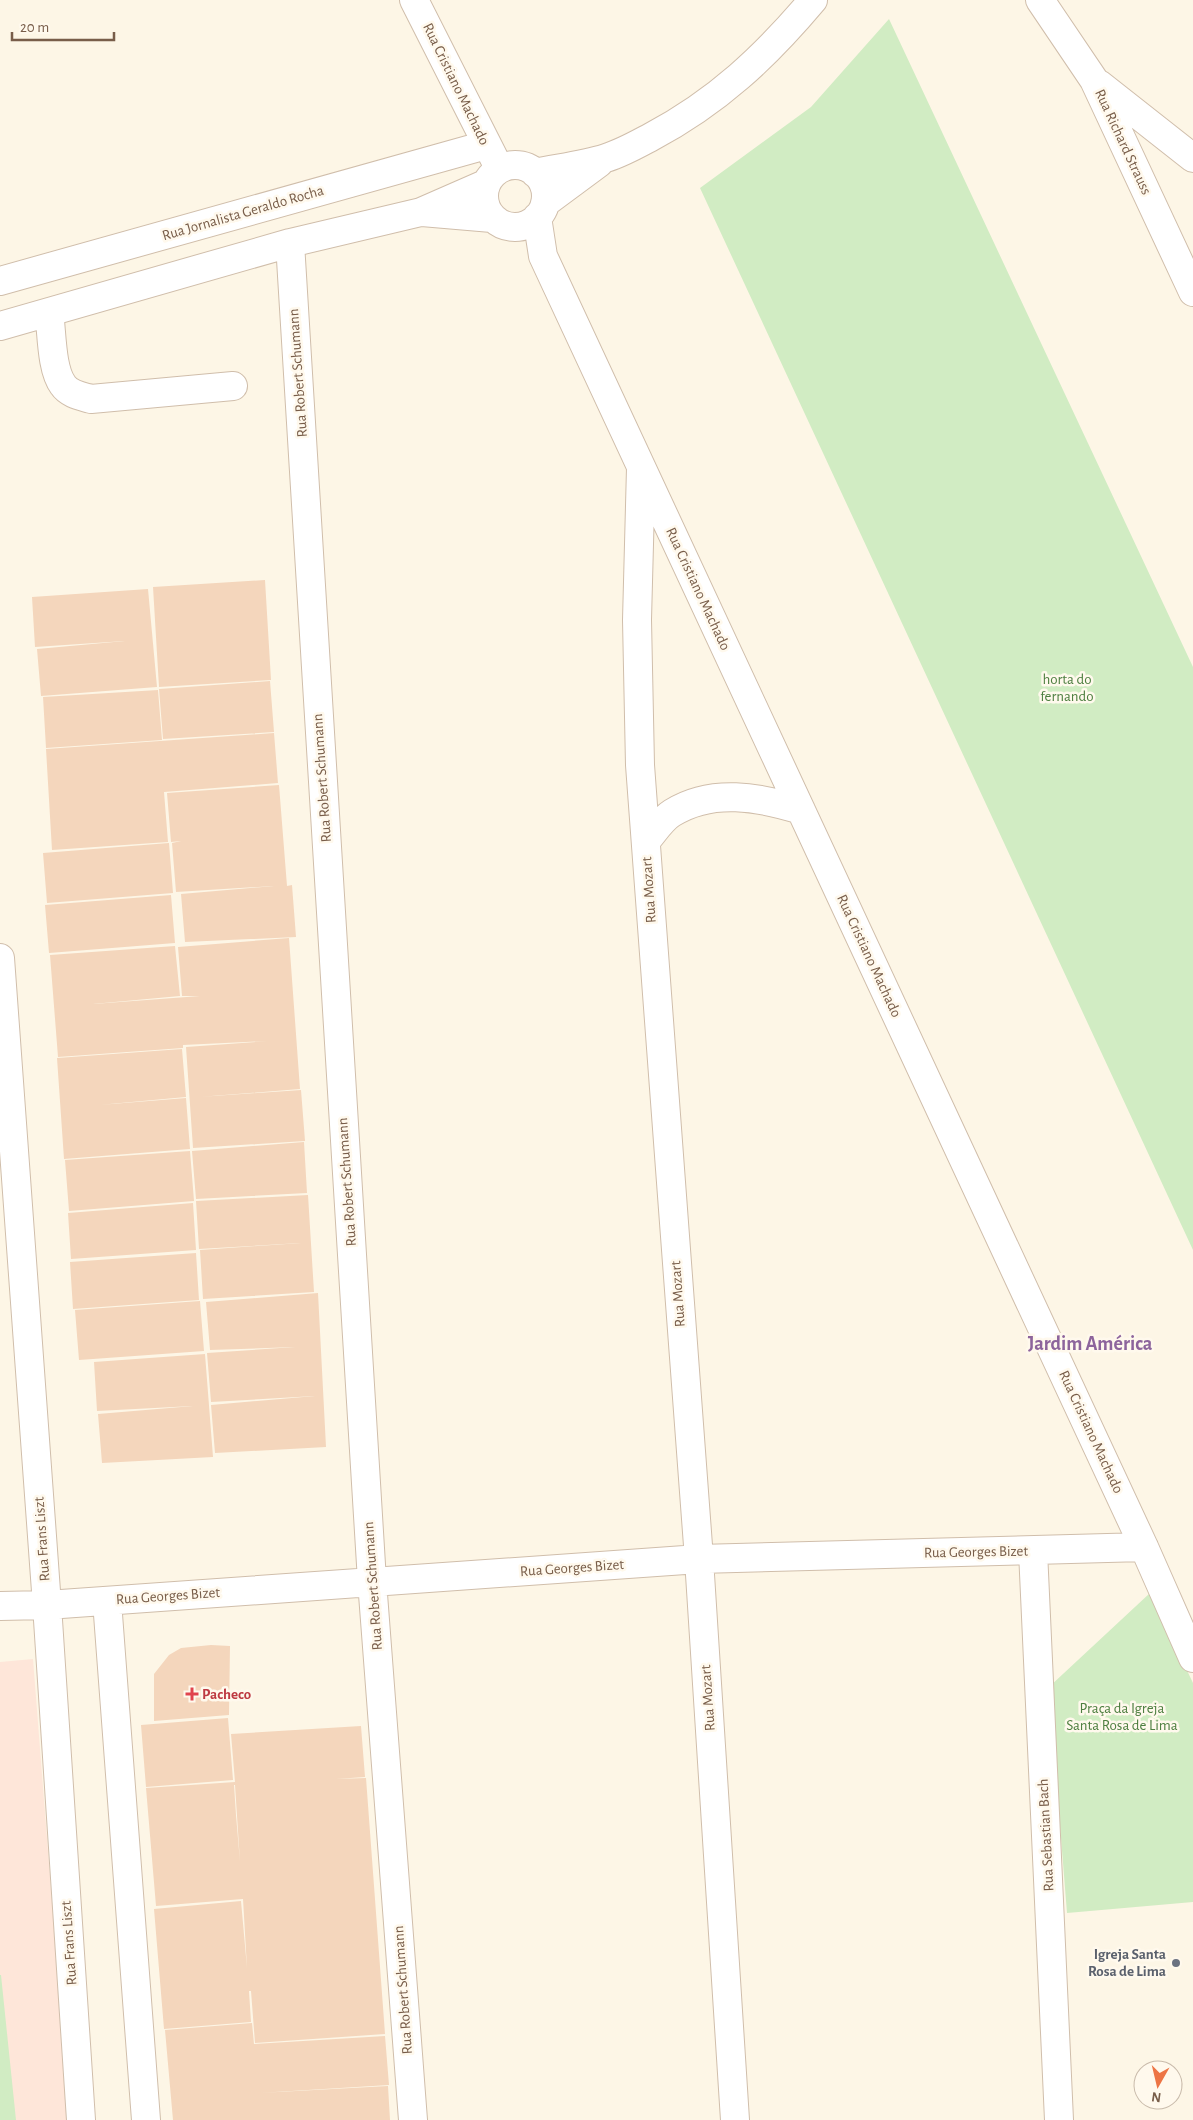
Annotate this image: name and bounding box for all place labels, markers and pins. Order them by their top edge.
place label: Pacheco [202,1687,251,1702]
marker: Pacheco [186,1688,198,1700]
place label: Igreja Santa Rosa de Lima [1088,1947,1166,1979]
marker: Igreja Santa Rosa de Lima [1170,1957,1182,1969]

